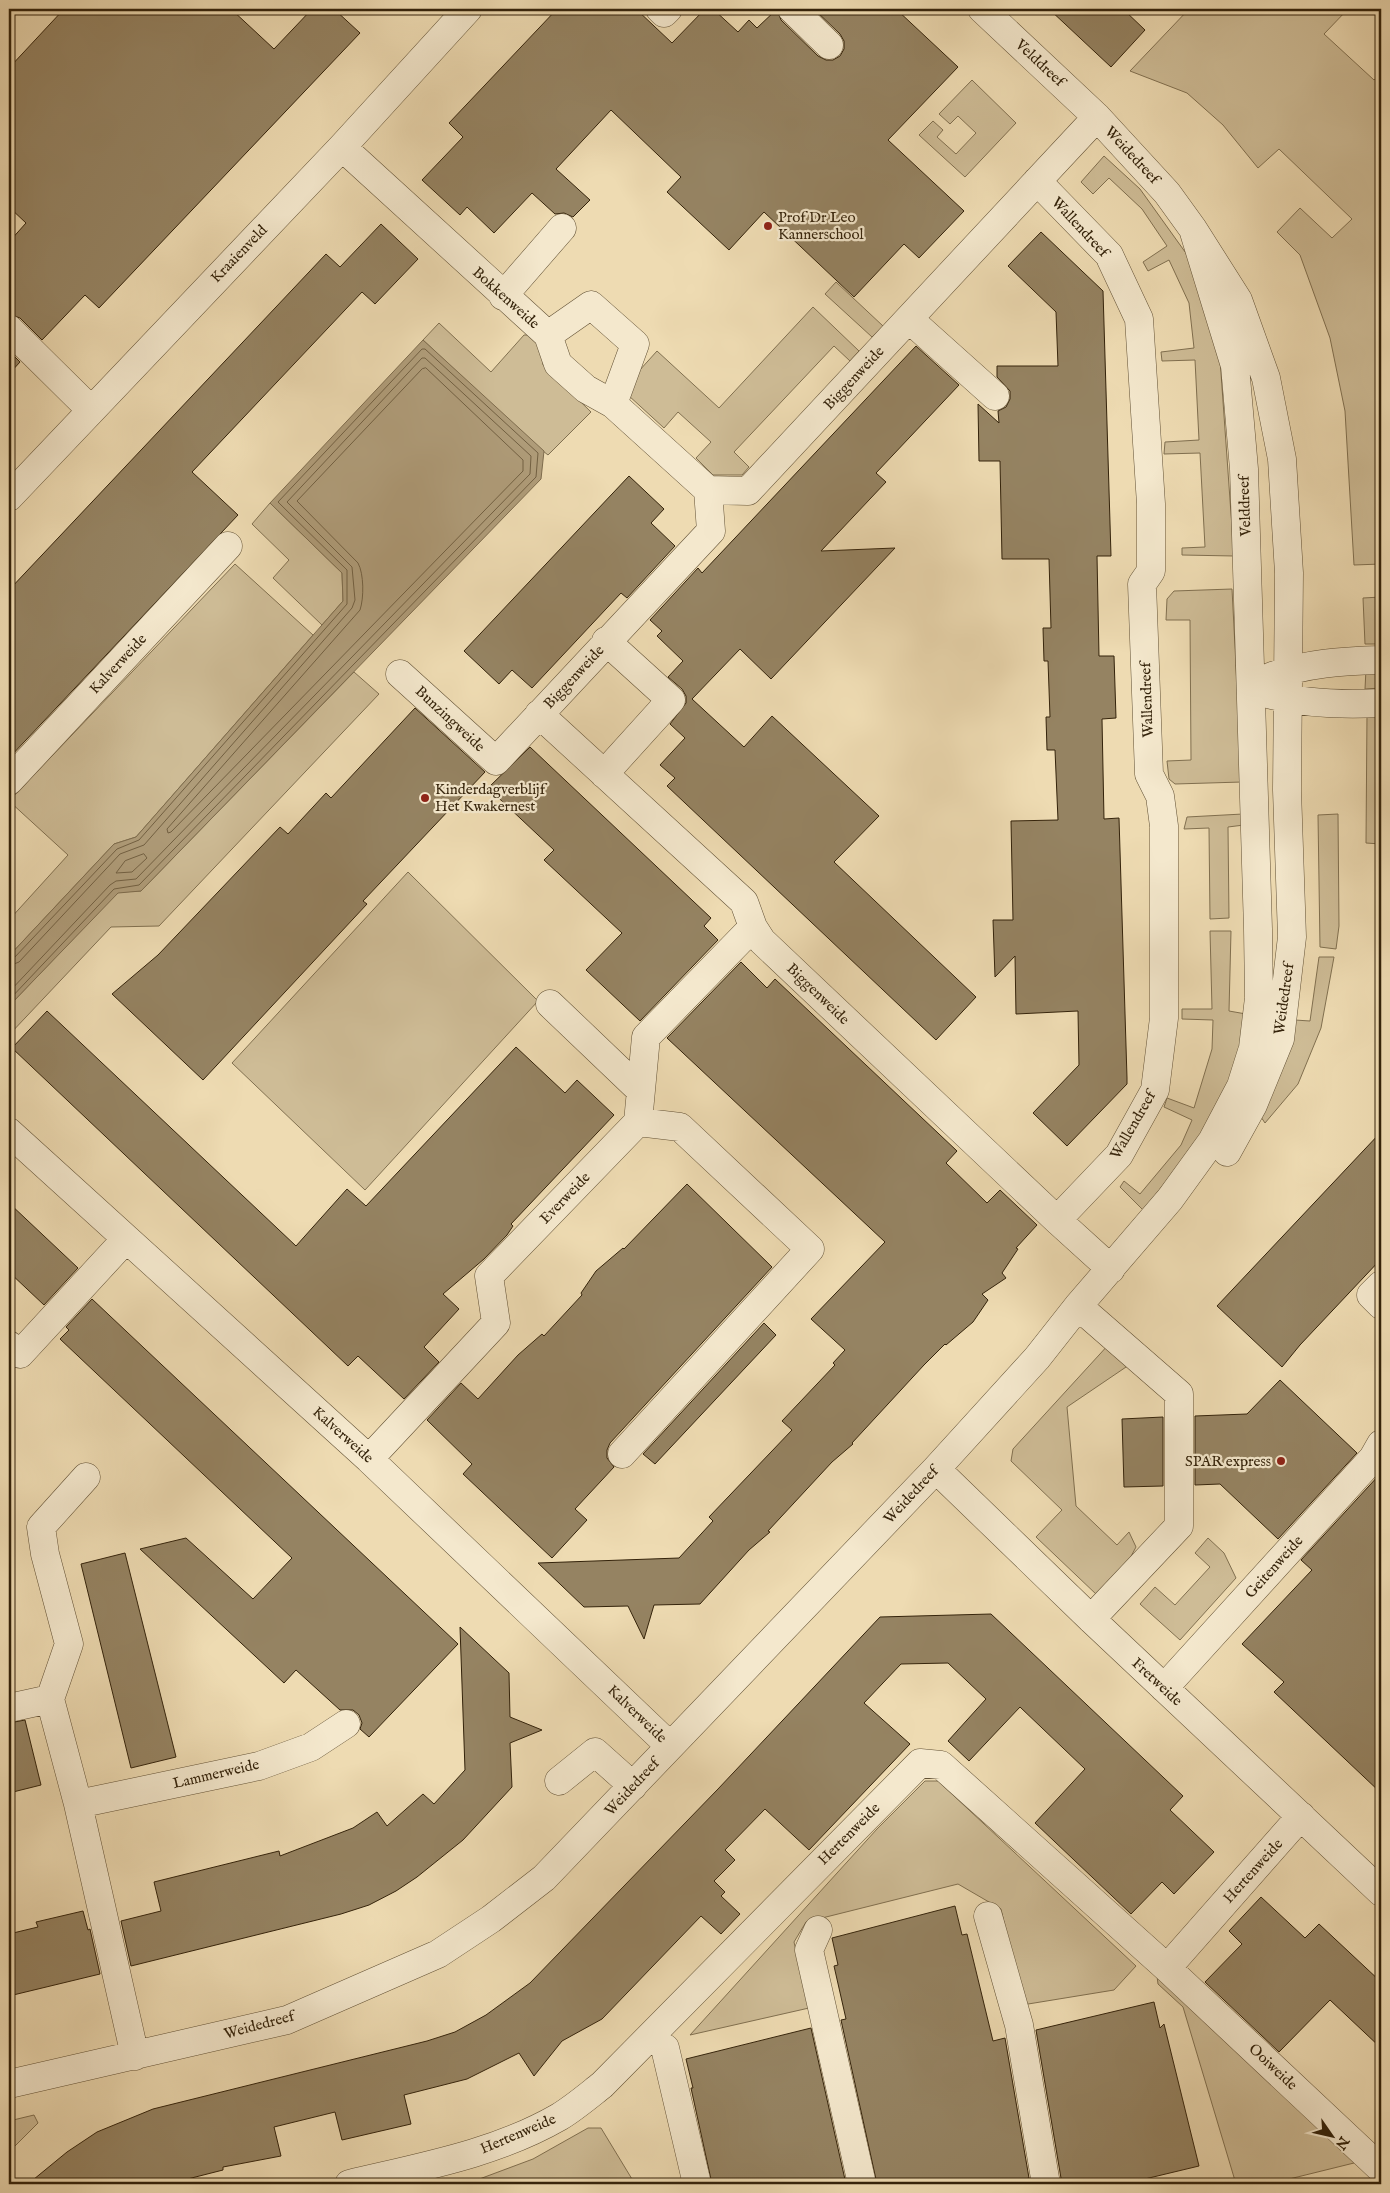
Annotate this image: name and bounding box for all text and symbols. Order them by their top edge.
street label: Velddreef [1011,35,1071,92]
street label: Weidedreef [1101,122,1165,190]
street label: Wallendreef [1047,193,1114,263]
place label: Prof Dr Leo Kannerschool [778,208,864,244]
street label: Kraaienveld [207,220,272,287]
marker: Prof Dr Leo Kannerschool [762,220,774,232]
street label: Bokkenweide [468,263,544,333]
street label: Biggenweide [820,342,888,414]
street label: Velddreef [1234,473,1256,538]
street label: Kalverweide [85,630,151,698]
street label: Biggenweide [540,641,608,713]
street label: Wallendreef [1136,659,1158,738]
street label: Bunzingweide [411,682,489,756]
place label: Kinderdagverblijf Het Kwakernest [435,780,548,816]
marker: Kinderdagverblijf Het Kwakernest [419,792,431,804]
street label: Biggenweide [782,959,854,1029]
street label: Weidedreef [1270,960,1299,1036]
street label: Wallendreef [1106,1085,1161,1162]
street label: Everweide [536,1168,594,1228]
street label: Kalverweide [309,1403,378,1467]
place label: SPAR express [1185,1452,1271,1471]
marker: SPAR express [1275,1455,1287,1467]
street label: Weidedreef [880,1460,944,1528]
street label: Geitenweide [1241,1532,1307,1602]
street label: Fretweide [1128,1654,1186,1710]
street label: Kalverweide [603,1681,671,1747]
street label: Weidedreef [601,1752,665,1820]
street label: Lammerweide [171,1755,261,1793]
street label: Hertenweide [814,1799,884,1869]
street label: Hertenweide [1219,1835,1287,1907]
street label: Weidedreef [222,2006,299,2043]
street label: Ooiweide [1245,2040,1301,2094]
street label: Hertenweide [477,2109,559,2158]
north arrow [1308,2110,1358,2160]
text: N [1331,2132,1353,2153]

